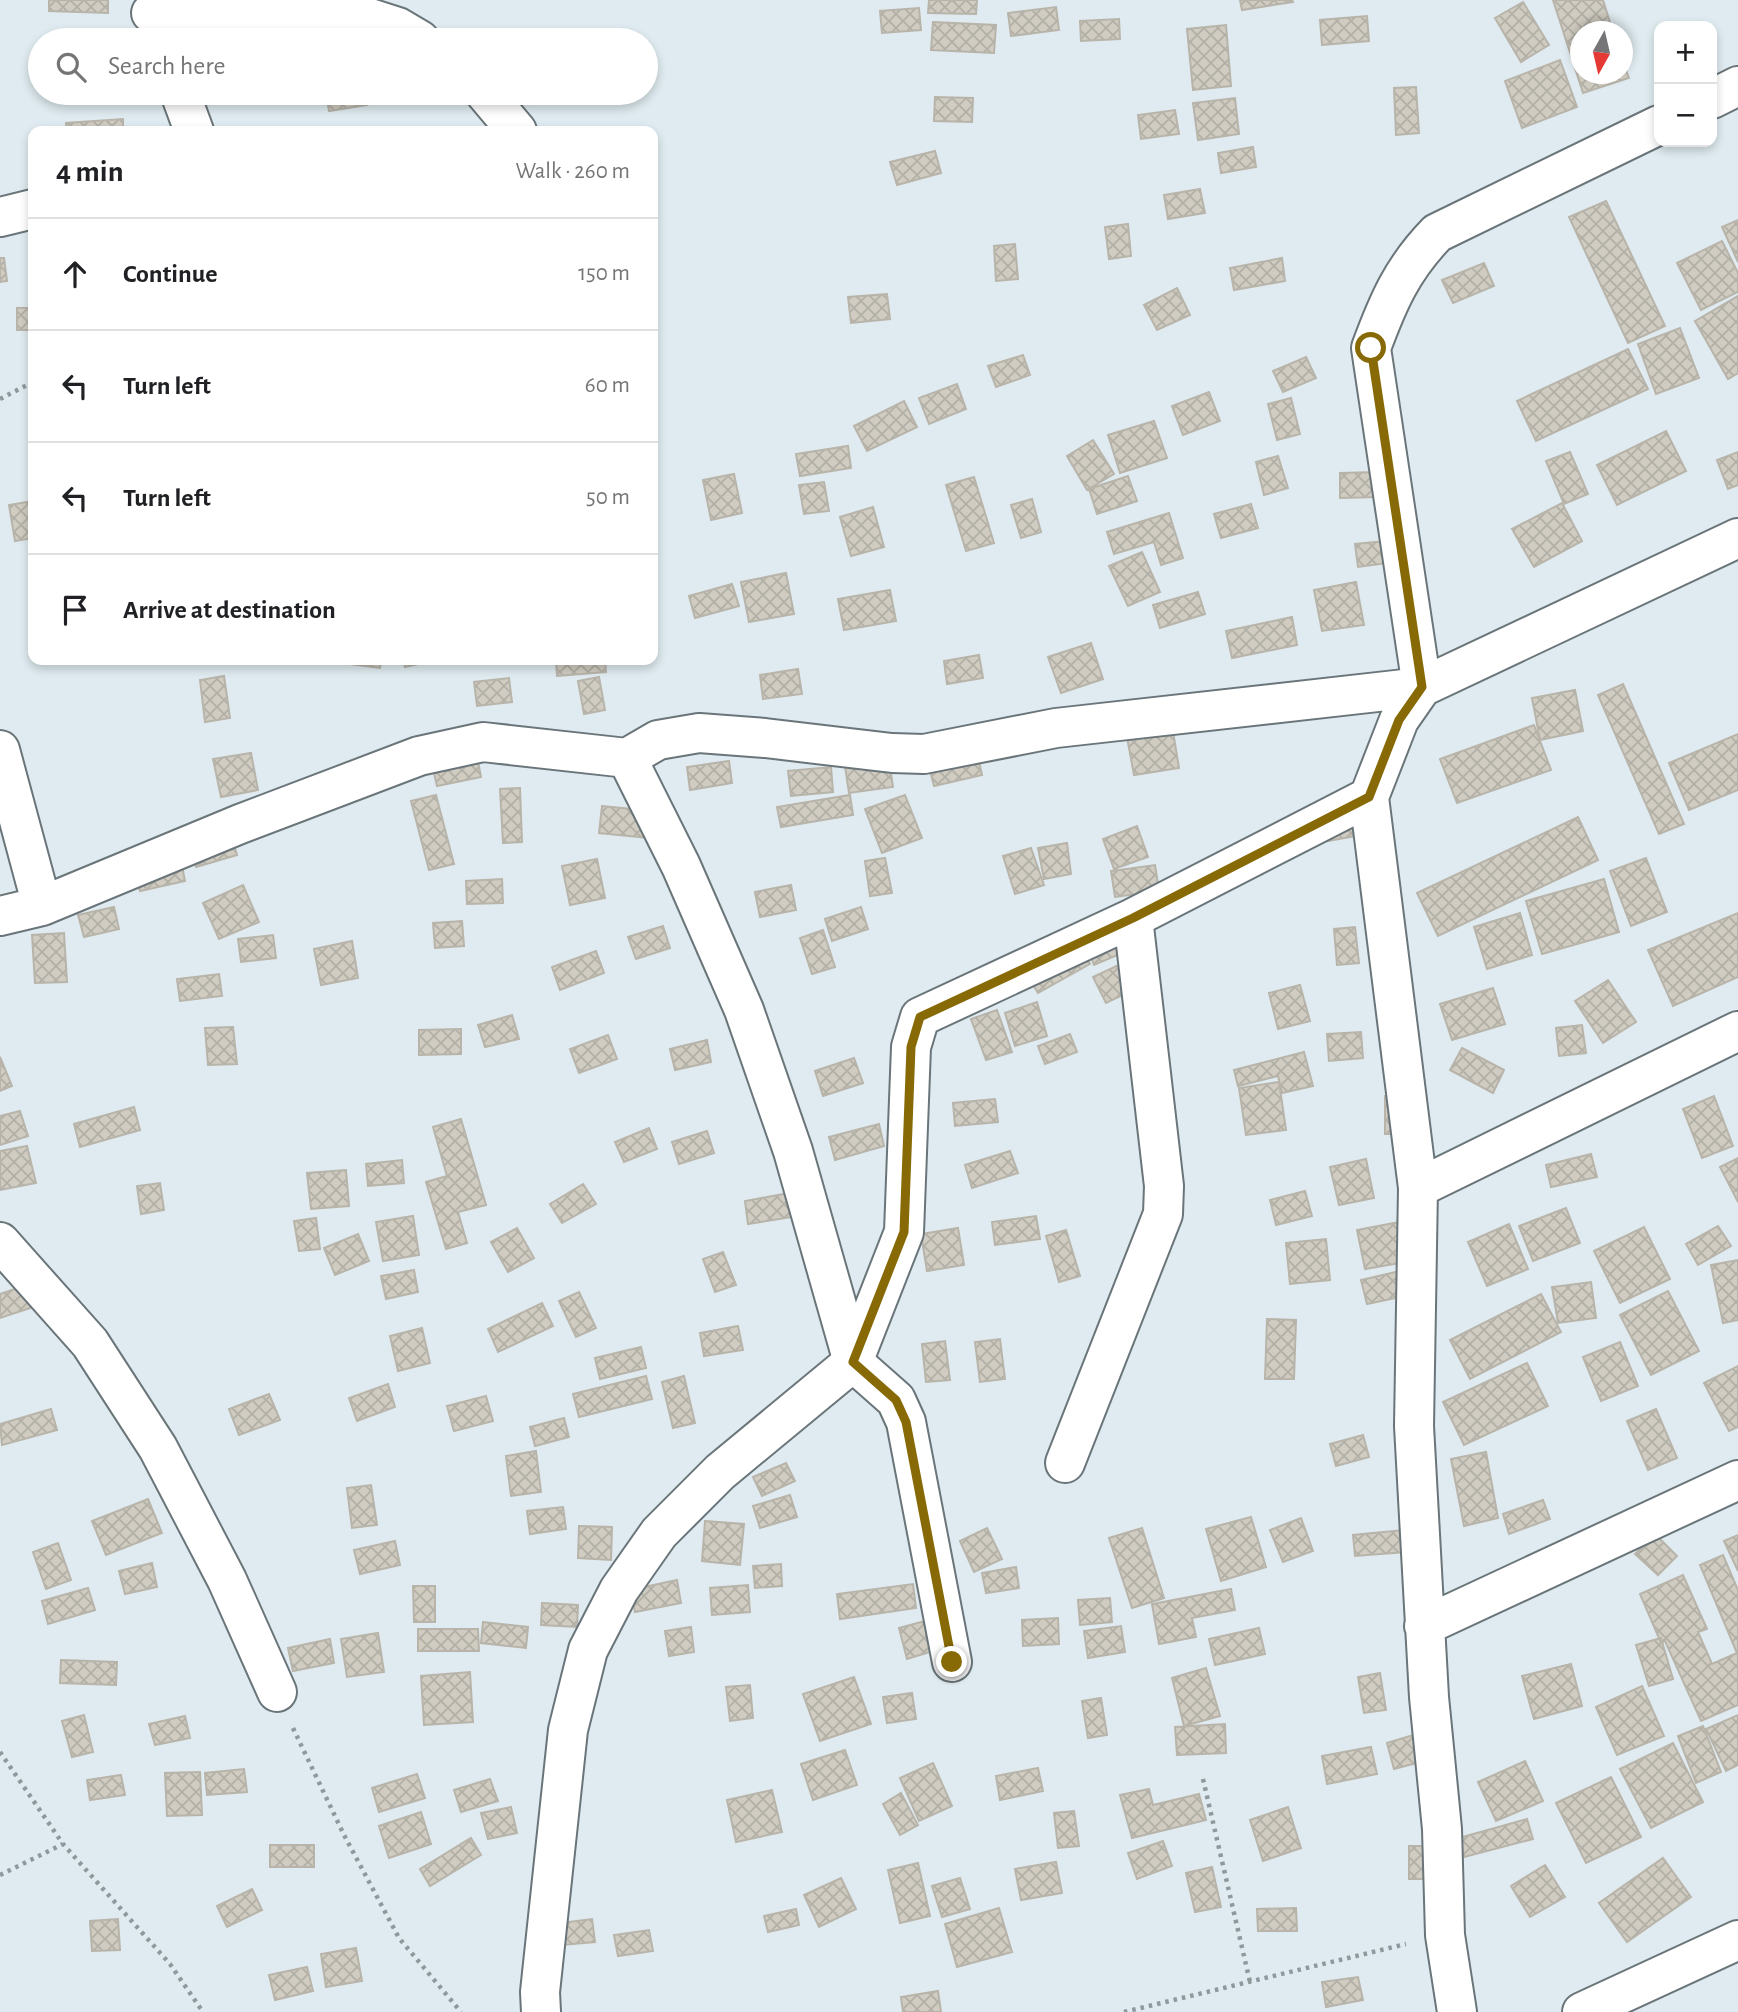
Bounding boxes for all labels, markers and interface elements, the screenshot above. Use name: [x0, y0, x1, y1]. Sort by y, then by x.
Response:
north arrow: [1570, 21, 1633, 84]
map controls: [1654, 21, 1717, 147]
button: +: [1654, 21, 1717, 84]
search box: [28, 28, 658, 105]
icon: search: [52, 48, 90, 86]
text: Search here: [108, 53, 226, 79]
button: −: [1654, 84, 1717, 147]
text: 4 min: [56, 157, 124, 187]
text: Walk · 260 m: [515, 160, 630, 183]
icon: ahead: [56, 255, 94, 293]
text: Continue: [123, 261, 218, 287]
text: 150 m: [578, 262, 630, 285]
route start: [1355, 332, 1386, 363]
icon: left: [56, 367, 94, 405]
text: Turn left: [123, 373, 211, 399]
text: 60 m: [585, 374, 630, 397]
icon: left: [56, 479, 94, 517]
text: Turn left: [123, 485, 211, 511]
text: 50 m: [586, 486, 630, 509]
icon: arrive: [56, 591, 94, 629]
text: Arrive at destination: [123, 597, 336, 623]
route end: [936, 1646, 967, 1677]

